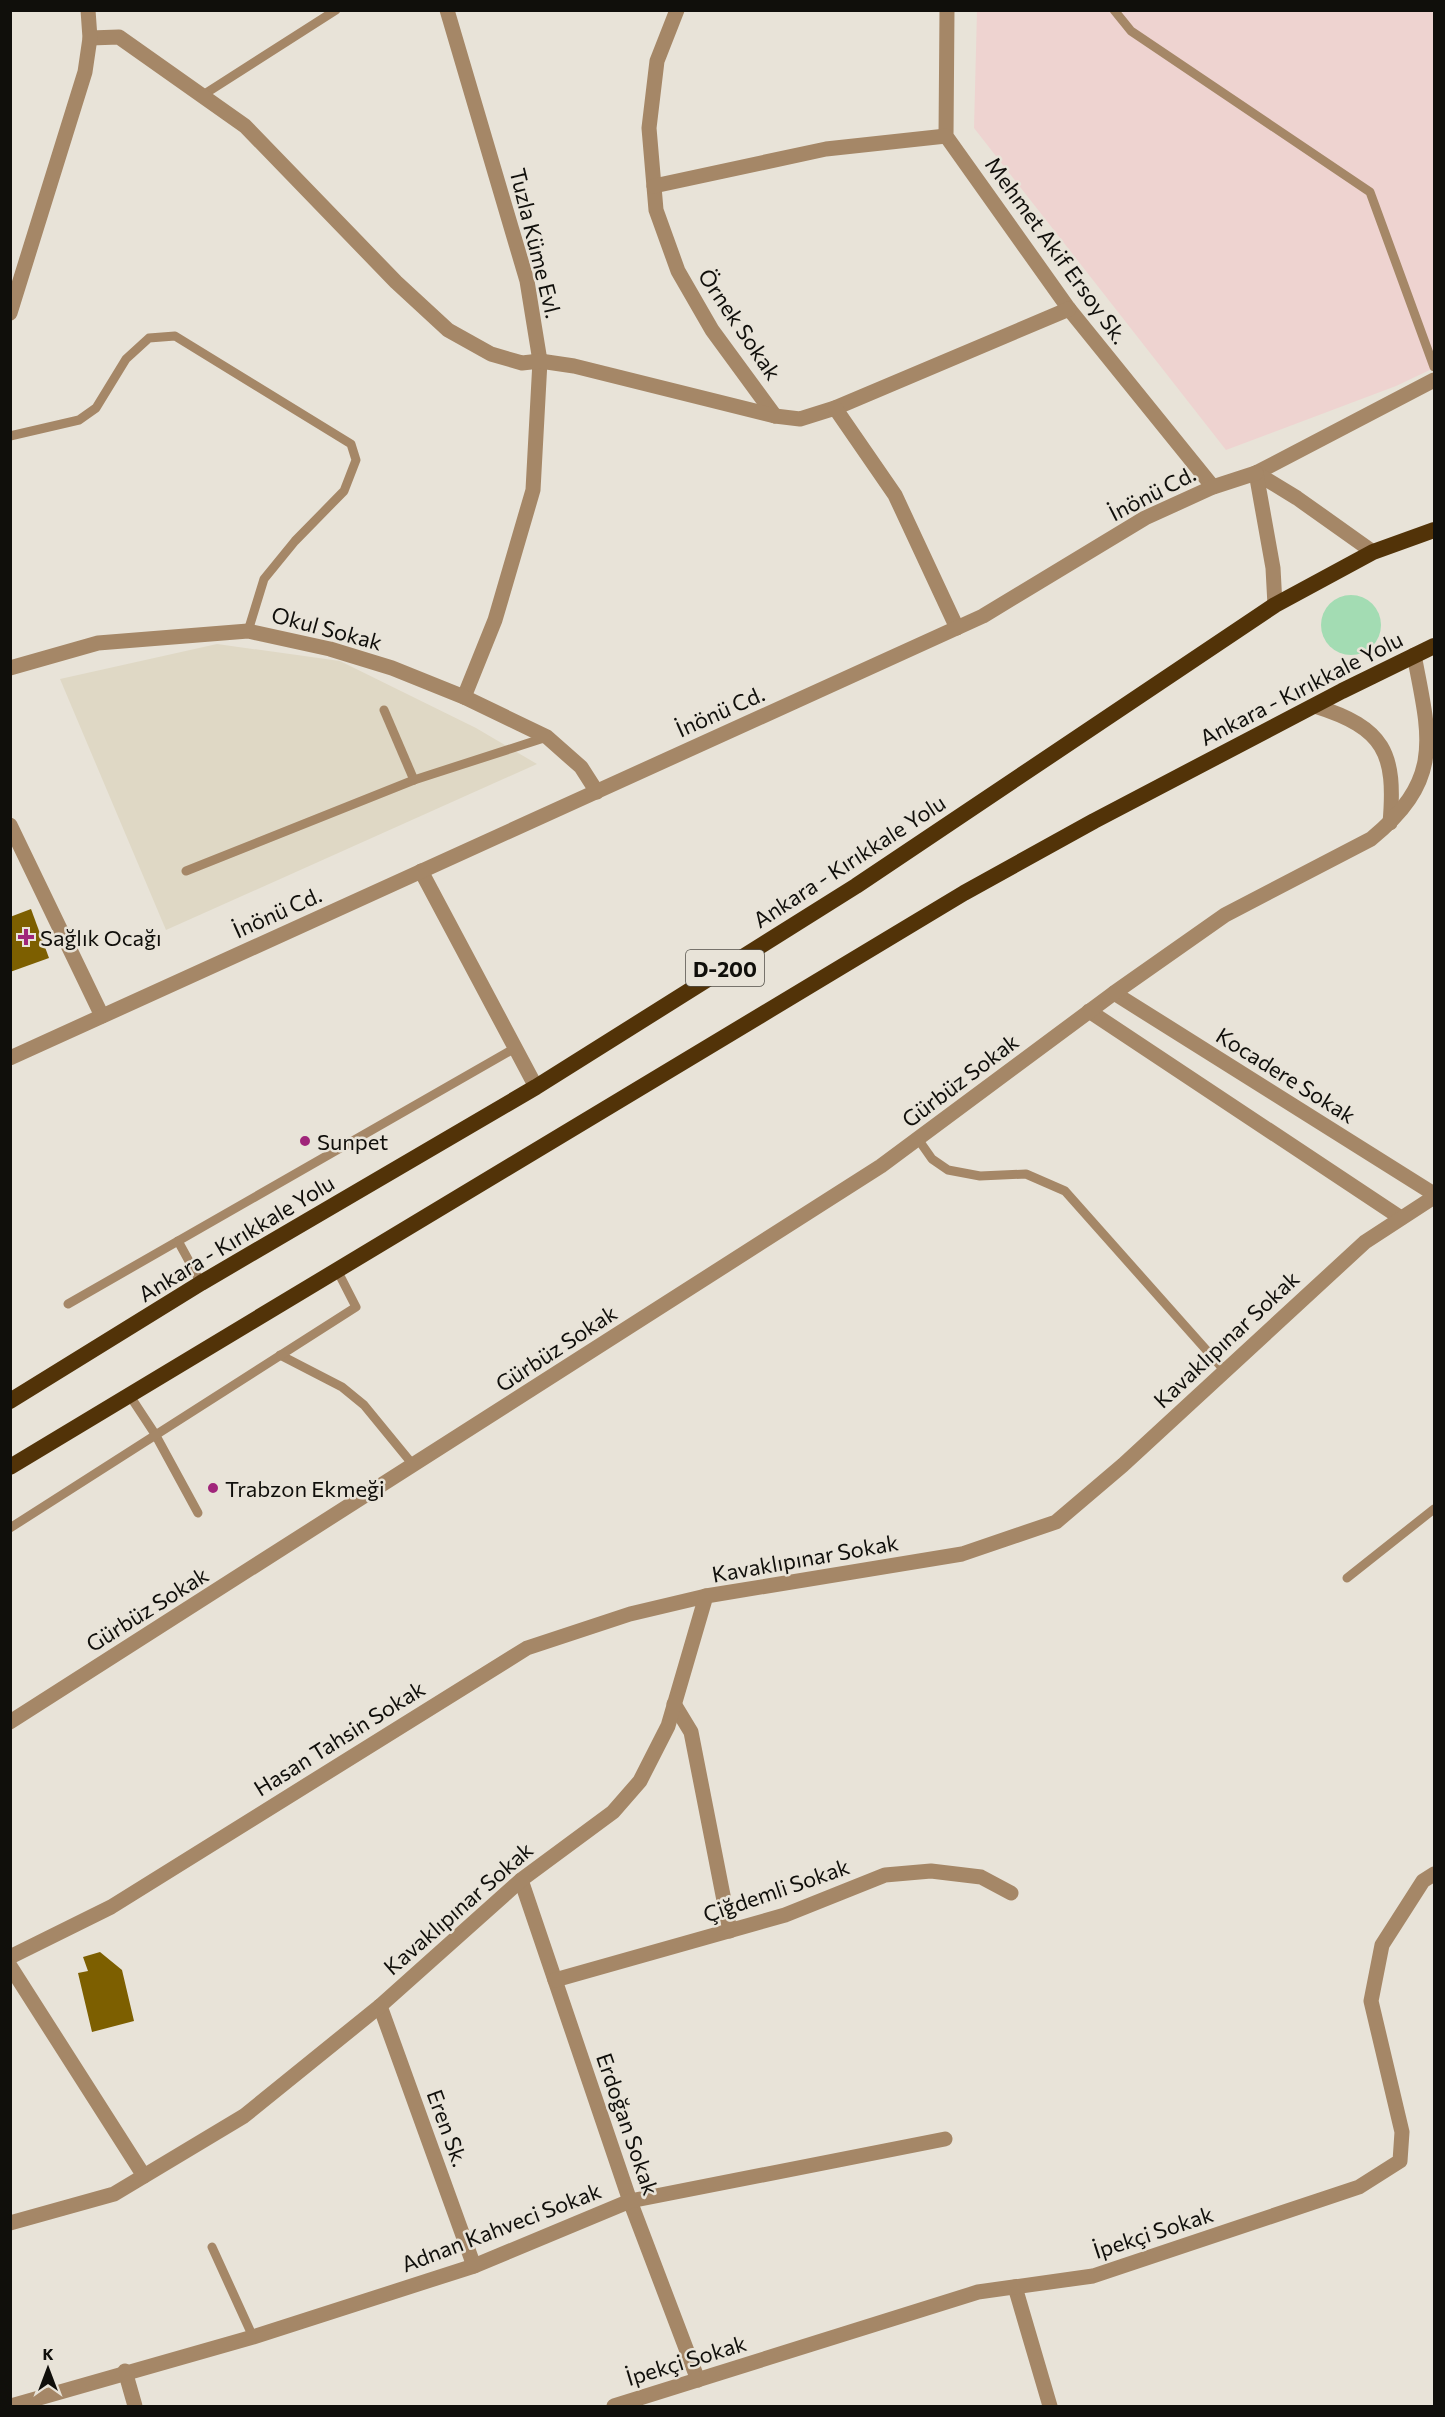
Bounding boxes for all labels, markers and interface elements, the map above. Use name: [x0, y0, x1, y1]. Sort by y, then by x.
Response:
street label: Mehmet Akif Ersoy Sk.: [980, 151, 1134, 349]
street label: Tuzla Küme Evl.: [504, 165, 568, 321]
street label: Örnek Sokak: [693, 263, 787, 385]
street label: İnönü Cd.: [1104, 460, 1200, 526]
street label: Okul Sokak: [269, 600, 385, 656]
street label: Ankara - Kırıkkale Yolu: [1195, 625, 1407, 751]
street label: İnönü Cd.: [672, 680, 768, 742]
street label: Ankara - Kırıkkale Yolu: [748, 789, 950, 933]
street label: İnönü Cd.: [229, 881, 325, 943]
place label: Sağlık Ocağı: [40, 924, 162, 951]
marker: Sağlık Ocağı: [17, 928, 35, 946]
road number: D-200: [686, 950, 764, 986]
street label: Kocadere Sokak: [1211, 1021, 1361, 1129]
street label: Gürbüz Sokak: [896, 1027, 1024, 1133]
place label: Sunpet: [317, 1128, 388, 1155]
marker: Sunpet: [298, 1134, 312, 1148]
street label: Ankara - Kırıkkale Yolu: [133, 1169, 339, 1307]
street label: Kavaklıpınar Sokak: [1148, 1265, 1304, 1413]
street label: Gürbüz Sokak: [490, 1299, 622, 1397]
place label: Trabzon Ekmeği: [225, 1475, 385, 1502]
marker: Trabzon Ekmeği: [206, 1481, 220, 1495]
street label: Kavaklıpınar Sokak: [710, 1528, 900, 1588]
street label: Gürbüz Sokak: [81, 1561, 213, 1657]
street label: Hasan Tahsin Sokak: [249, 1674, 430, 1802]
street label: Kavaklıpınar Sokak: [378, 1836, 538, 1980]
street label: Çiğdemli Sokak: [699, 1852, 853, 1928]
street label: Erdoğan Sokak: [591, 2049, 665, 2199]
street label: Eren Sk.: [422, 2086, 474, 2170]
street label: Adnan Kahveci Sokak: [397, 2176, 605, 2278]
street label: İpekçi Sokak: [1090, 2200, 1216, 2264]
street label: İpekçi Sokak: [623, 2329, 749, 2391]
north arrow: [18, 2339, 78, 2399]
text: K: [42, 2344, 54, 2363]

